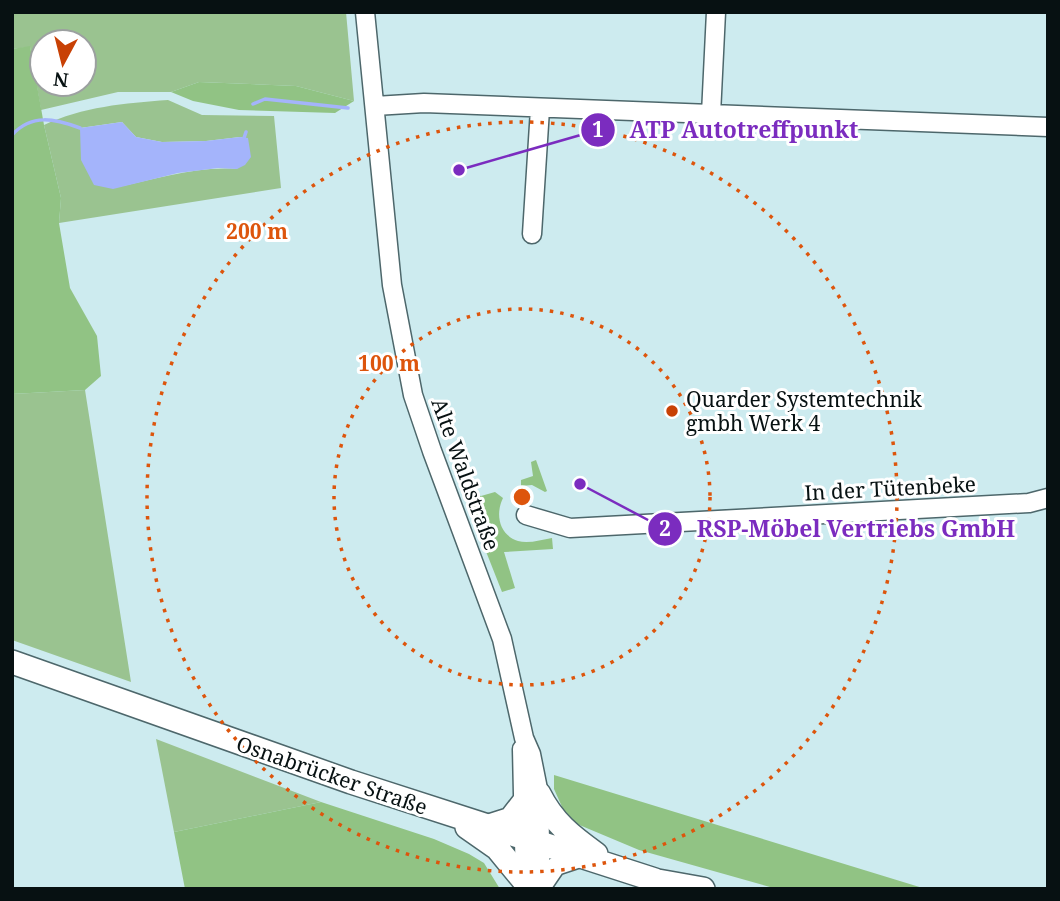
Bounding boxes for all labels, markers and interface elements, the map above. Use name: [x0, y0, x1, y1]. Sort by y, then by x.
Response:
north arrow: [28, 28, 98, 98]
text: N: [52, 66, 70, 94]
callout: ATP Autotreffpunkt: [580, 108, 872, 152]
text: ATP Autotreffpunkt: [630, 113, 858, 145]
text: 1: [592, 115, 604, 143]
text: 200 m: [226, 217, 288, 245]
text: 100 m: [358, 349, 420, 377]
place label: Quarder Systemtechnik gmbh Werk 4: [686, 385, 922, 437]
street label: Alte Waldstraße: [425, 394, 507, 554]
marker: Quarder Systemtechnik gmbh Werk 4: [664, 403, 680, 419]
street label: In der Tütenbeke: [803, 470, 977, 506]
centre of rings: [510, 485, 534, 509]
callout: RSP-Möbel Vertriebs GmbH: [648, 507, 1029, 551]
text: RSP-Möbel Vertriebs GmbH: [697, 512, 1015, 544]
text: 2: [659, 514, 671, 542]
street label: Osnabrücker Straße: [233, 729, 431, 821]

